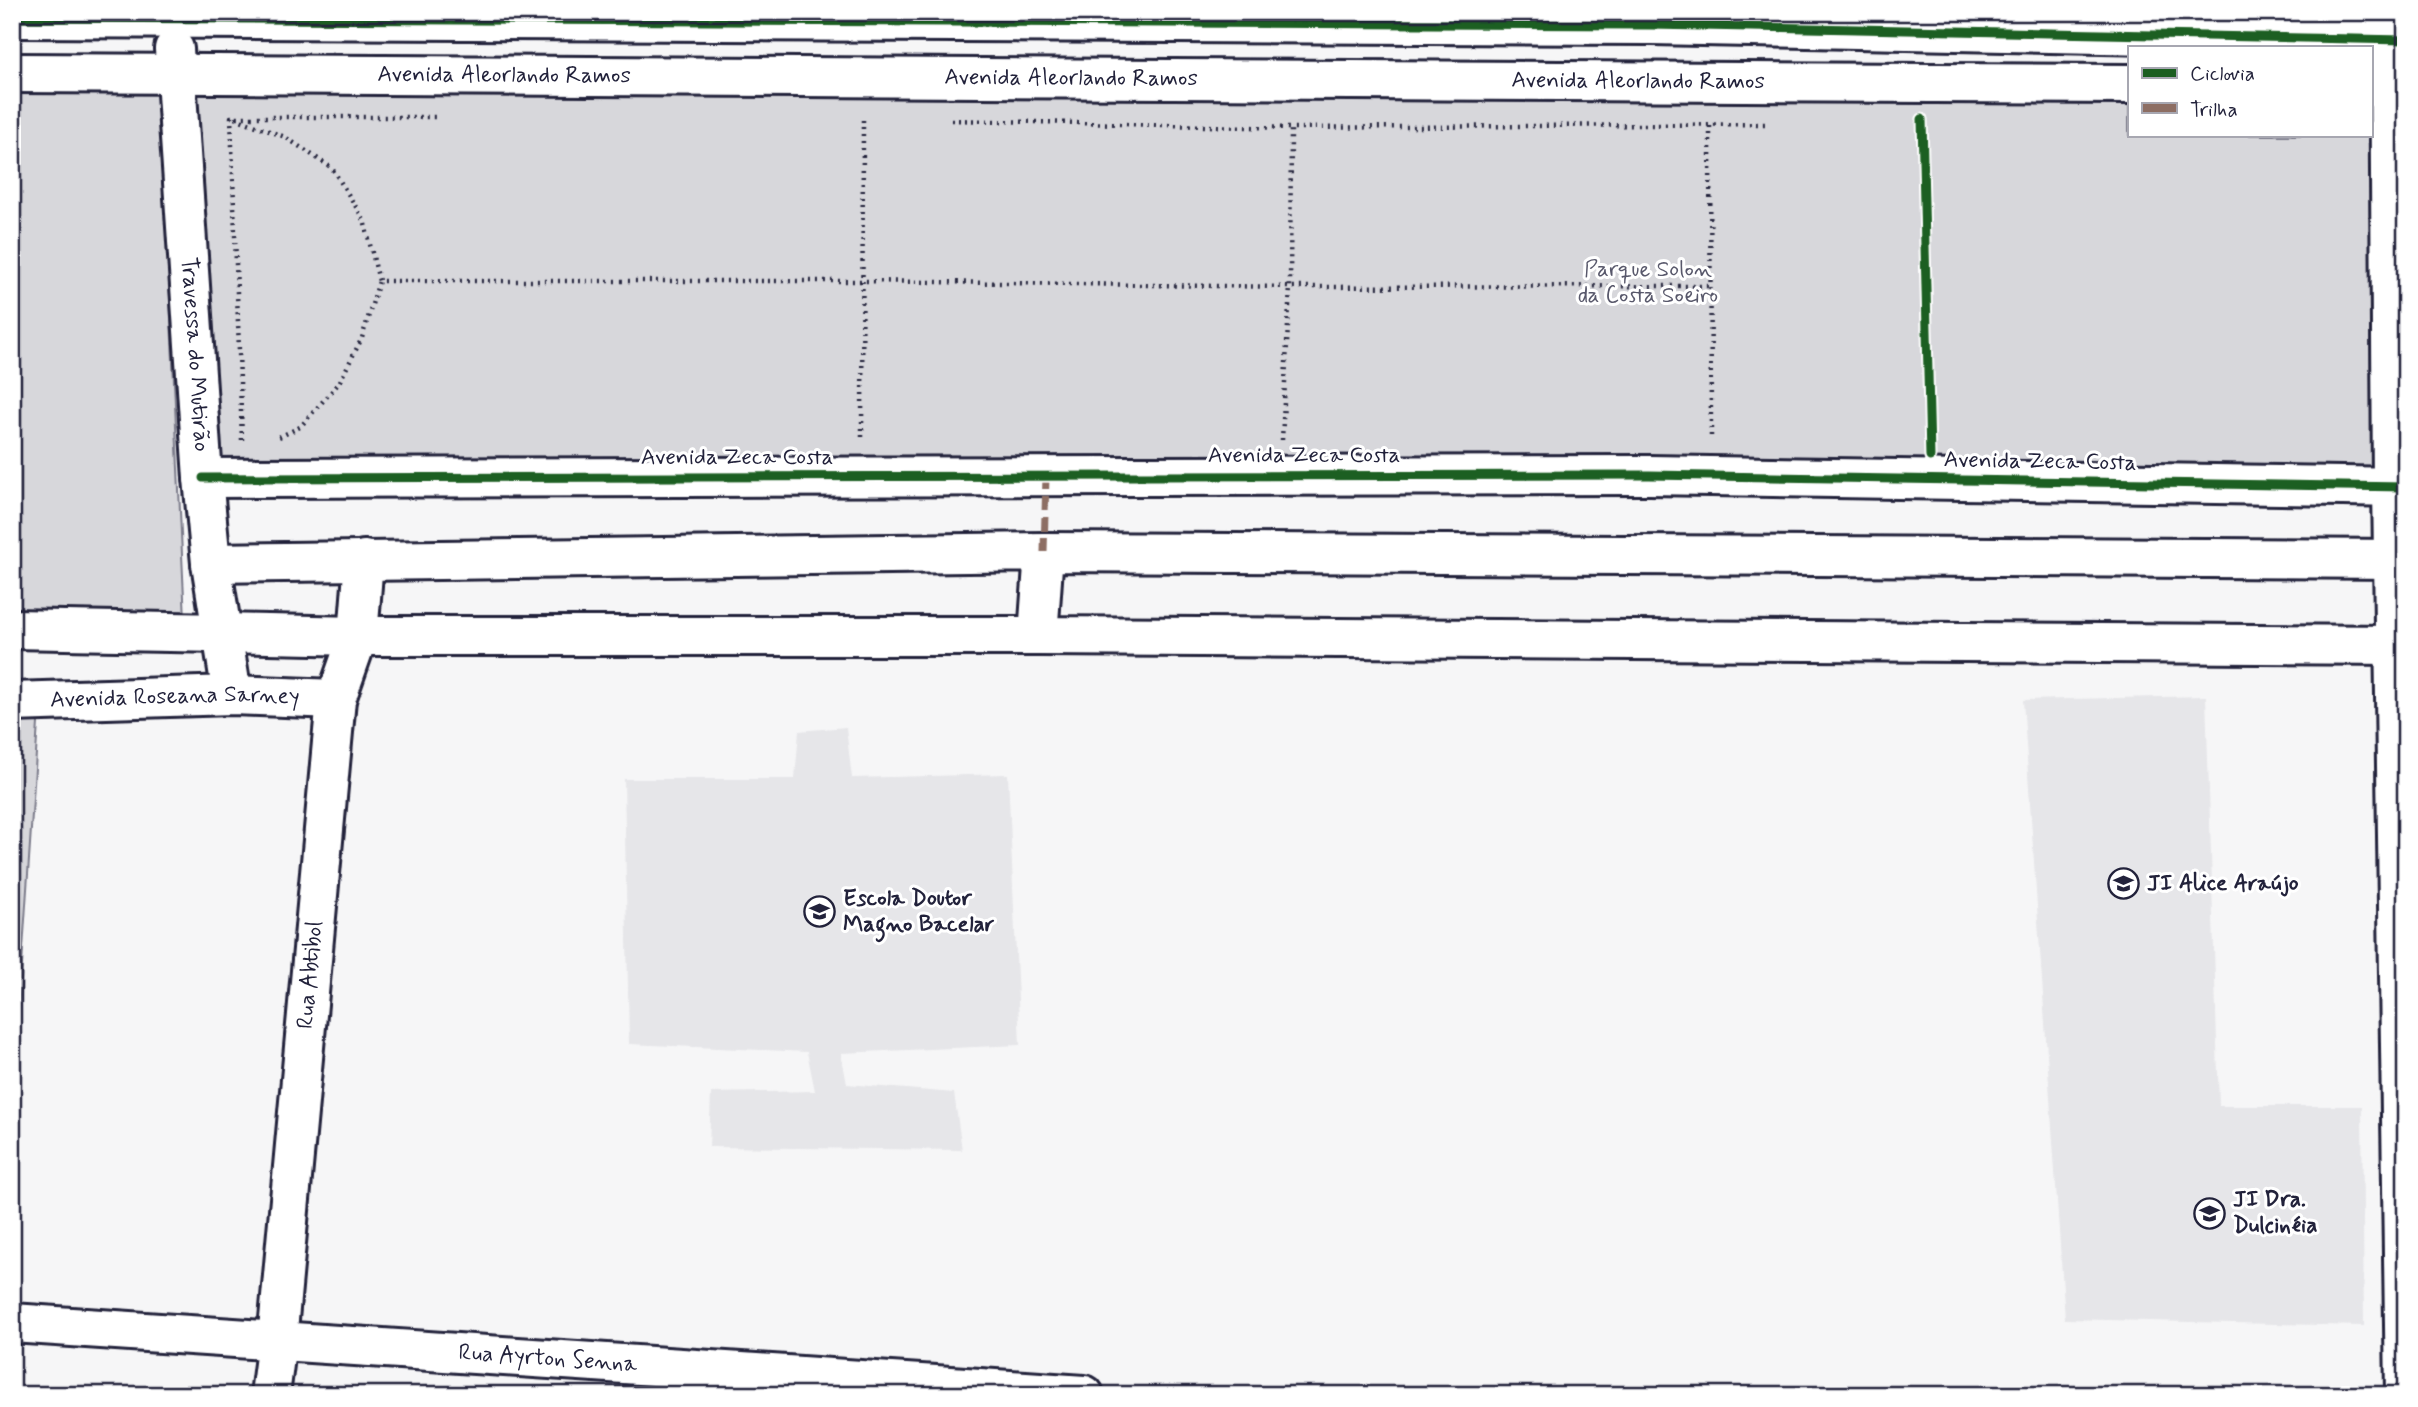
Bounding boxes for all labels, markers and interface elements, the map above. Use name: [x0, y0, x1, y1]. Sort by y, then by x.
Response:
legend: [2128, 46, 2372, 136]
street label: Avenida Aleorlando Ramos: [377, 60, 631, 91]
text: Ciclovia: [2190, 60, 2255, 88]
street label: Avenida Aleorlando Ramos: [944, 63, 1198, 94]
street label: Avenida Aleorlando Ramos: [1511, 66, 1765, 97]
text: Trilha: [2190, 96, 2238, 124]
park label: Parque Solon da Costa Soeiro: [1578, 255, 1718, 311]
street label: Travessa do Mutirão: [173, 256, 216, 453]
street label: Avenida Zeca Costa: [1208, 441, 1400, 471]
street label: Avenida Zeca Costa: [641, 443, 833, 473]
street label: Avenida Zeca Costa: [1943, 445, 2137, 479]
street label: Avenida Roseana Sarney: [50, 680, 300, 716]
school or university icon: JI Alice Araújo: [2107, 867, 2141, 901]
place label: JI Alice Araújo: [2147, 869, 2299, 899]
place label: Escola Doutor Magno Bacelar: [843, 884, 995, 943]
school or university icon: Escola Doutor Magno Bacelar: [803, 895, 837, 929]
street label: Rua Abtibol: [291, 920, 331, 1030]
place label: JI Dra. Dulcinéia: [2233, 1185, 2318, 1241]
school or university icon: JI Dra. Dulcinéia: [2193, 1196, 2227, 1230]
street label: Rua Ayrton Senna: [457, 1338, 638, 1380]

